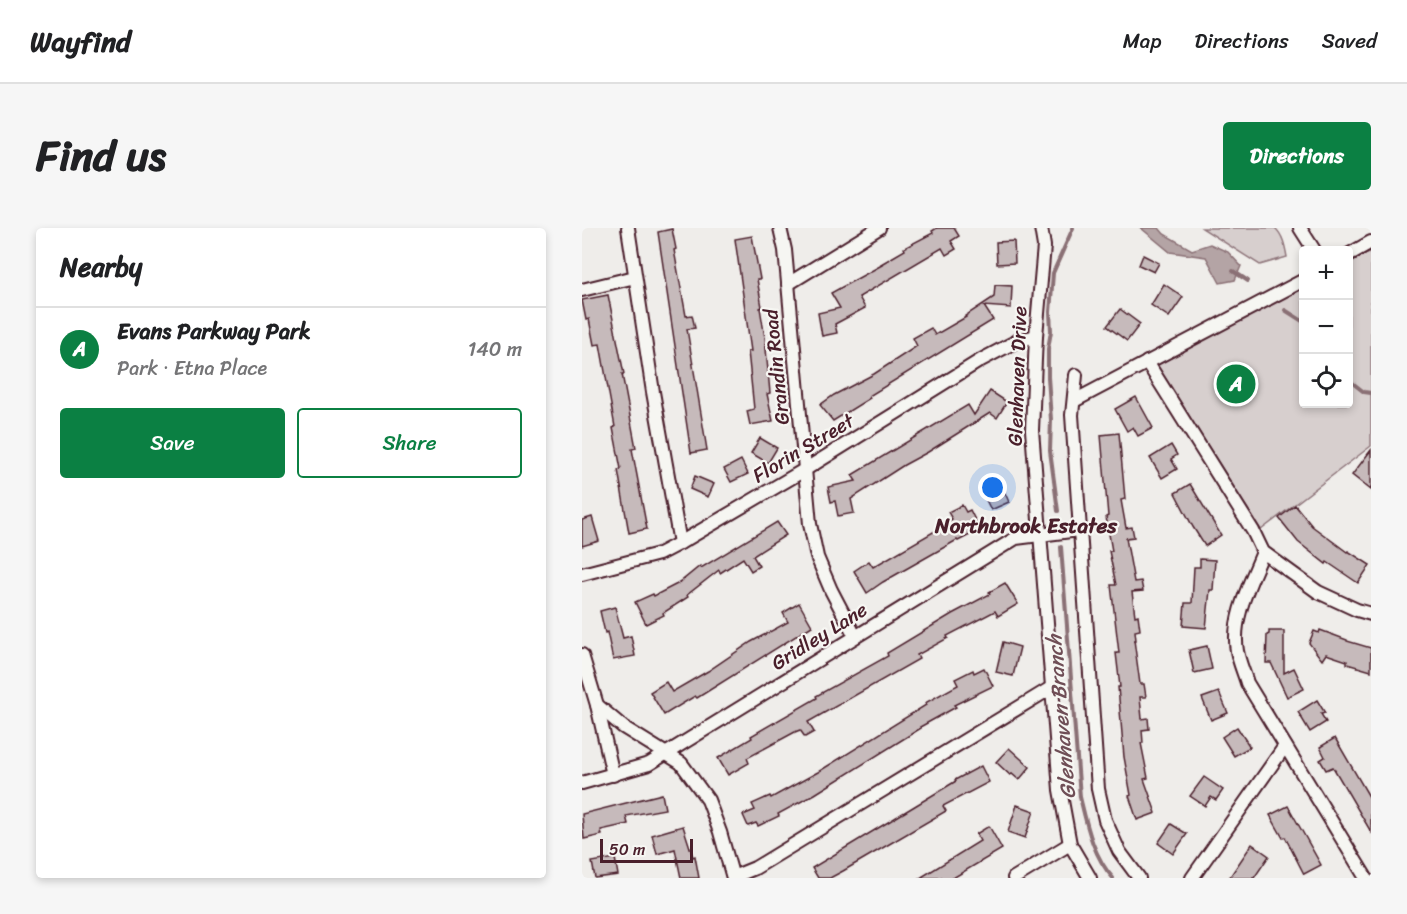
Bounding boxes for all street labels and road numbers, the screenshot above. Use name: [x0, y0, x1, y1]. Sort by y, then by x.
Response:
street label: Glenhaven Drive: [998, 305, 1037, 447]
street label: Grandin Road: [753, 306, 800, 427]
street label: Florin Street: [745, 404, 862, 493]
street label: Gridley Lane: [764, 593, 875, 680]

